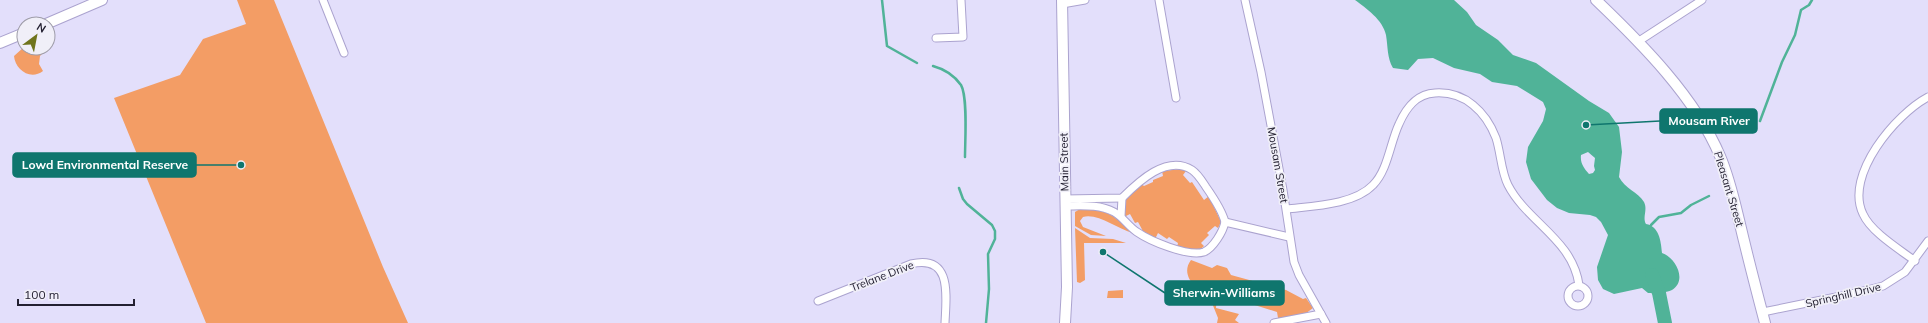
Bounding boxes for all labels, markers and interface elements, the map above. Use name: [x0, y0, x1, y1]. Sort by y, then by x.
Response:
north arrow: [16, 16, 56, 56]
text: N: [34, 19, 49, 36]
callout: Mousam River: [1660, 109, 1757, 133]
text: Mousam River: [1668, 113, 1750, 128]
street label: Mousam Street: [1264, 126, 1292, 204]
street label: Main Street: [1056, 133, 1072, 191]
street label: Pleasant Street: [1711, 150, 1747, 228]
callout: Lowd Environmental Reserve: [13, 153, 196, 177]
text: Lowd Environmental Reserve: [22, 157, 189, 172]
street label: Trelane Drive: [848, 257, 916, 295]
street label: Springhill Drive: [1804, 280, 1882, 310]
scale bar: [18, 281, 134, 307]
callout: Sherwin-Williams: [1165, 281, 1284, 305]
text: Sherwin-Williams: [1173, 285, 1275, 300]
text: 100 m: [24, 287, 59, 302]

